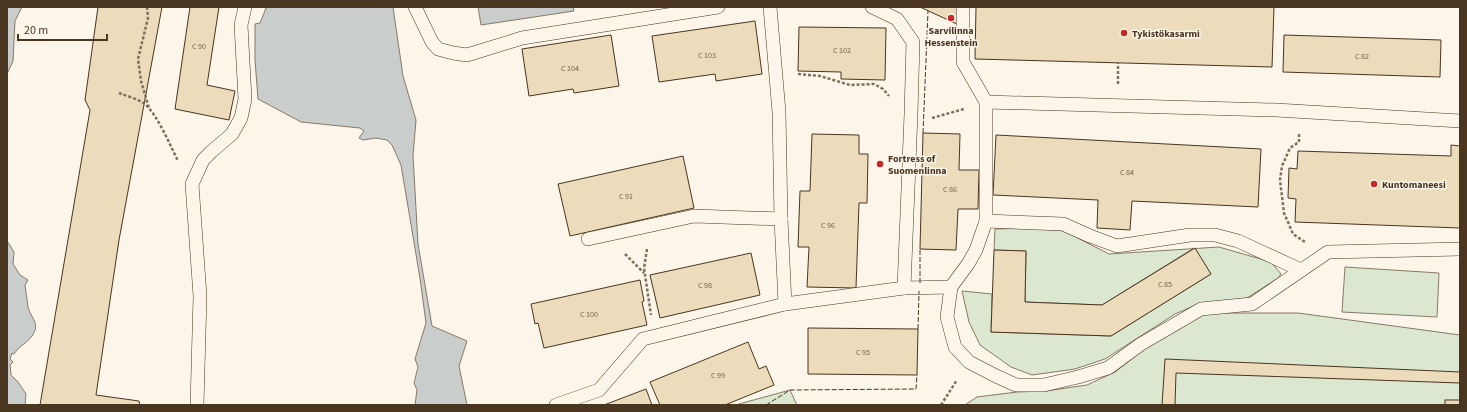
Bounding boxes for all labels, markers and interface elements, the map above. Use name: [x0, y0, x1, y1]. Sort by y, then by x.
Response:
marker: Sarvilinna Hessenstein: [946, 13, 956, 23]
scale bar: [18, 16, 107, 42]
text: 20 m: [24, 22, 48, 39]
place label: Sarvilinna Hessenstein: [924, 24, 978, 50]
place label: Tykistökasarmi: [1132, 27, 1200, 41]
marker: Tykistökasarmi: [1119, 28, 1129, 38]
house number: C 90: [192, 41, 206, 52]
house number: C 102: [833, 45, 851, 56]
house number: C 103: [698, 50, 716, 61]
house number: C 82: [1355, 51, 1369, 62]
house number: C 104: [561, 63, 579, 74]
place label: Fortress of Suomenlinna: [888, 152, 947, 178]
marker: Fortress of Suomenlinna: [875, 159, 885, 169]
house number: C 84: [1120, 167, 1134, 178]
place label: Kuntomaneesi: [1382, 178, 1446, 192]
marker: Kuntomaneesi: [1369, 179, 1379, 189]
house number: C 86: [943, 184, 957, 195]
house number: C 91: [619, 191, 633, 202]
house number: C 96: [821, 220, 835, 231]
house number: C 85: [1158, 279, 1172, 290]
house number: C 98: [698, 280, 712, 291]
house number: C 100: [580, 309, 598, 320]
house number: C 95: [856, 347, 870, 358]
house number: C 99: [711, 370, 725, 381]

